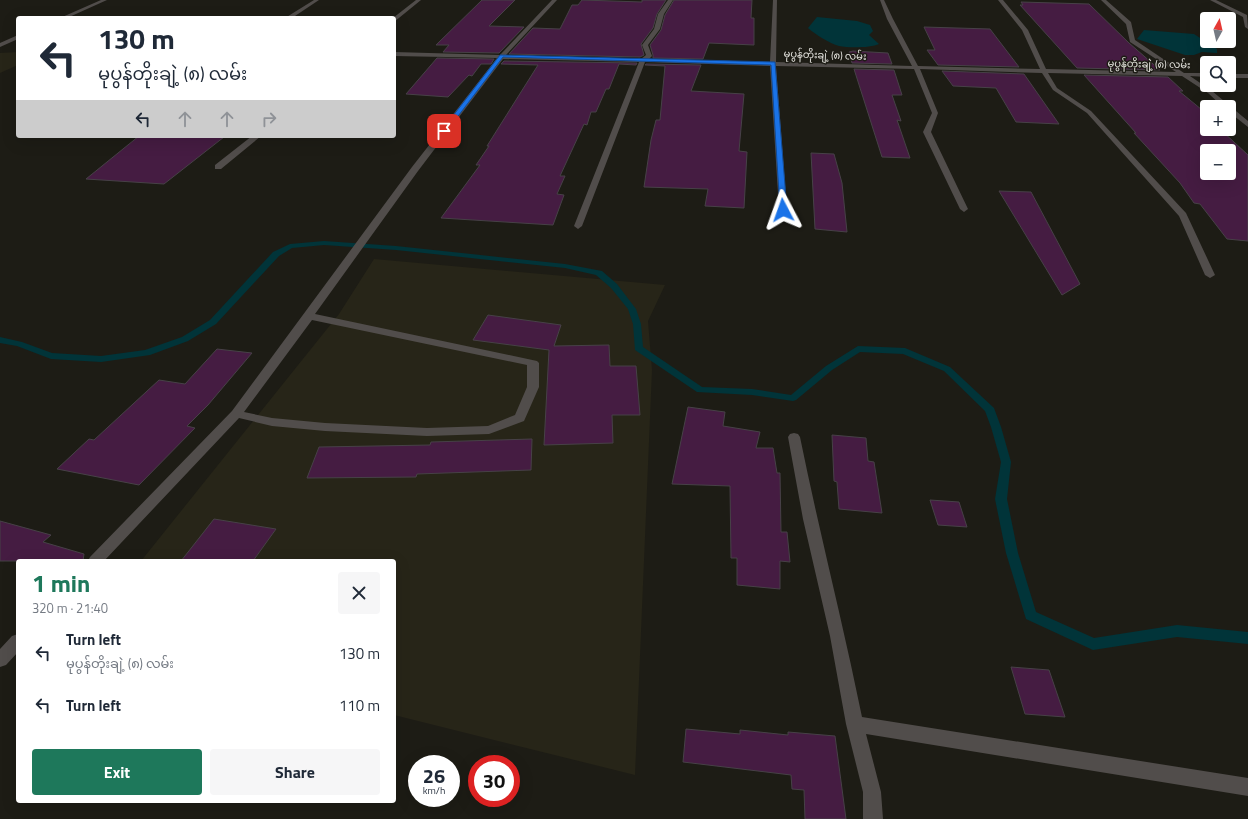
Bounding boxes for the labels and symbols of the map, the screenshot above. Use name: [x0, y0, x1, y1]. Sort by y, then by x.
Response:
north arrow: [1200, 12, 1236, 48]
street label: မုပွန်တိုးချဲ့ (၈) လမ်း: [783, 46, 867, 65]
street label: မုပွန်တိုးချဲ့ (၈) လမ်း: [1107, 56, 1191, 73]
pin: [427, 114, 461, 148]
position arrow: [762, 189, 804, 231]
speed limit sign: 30: [468, 755, 520, 807]

